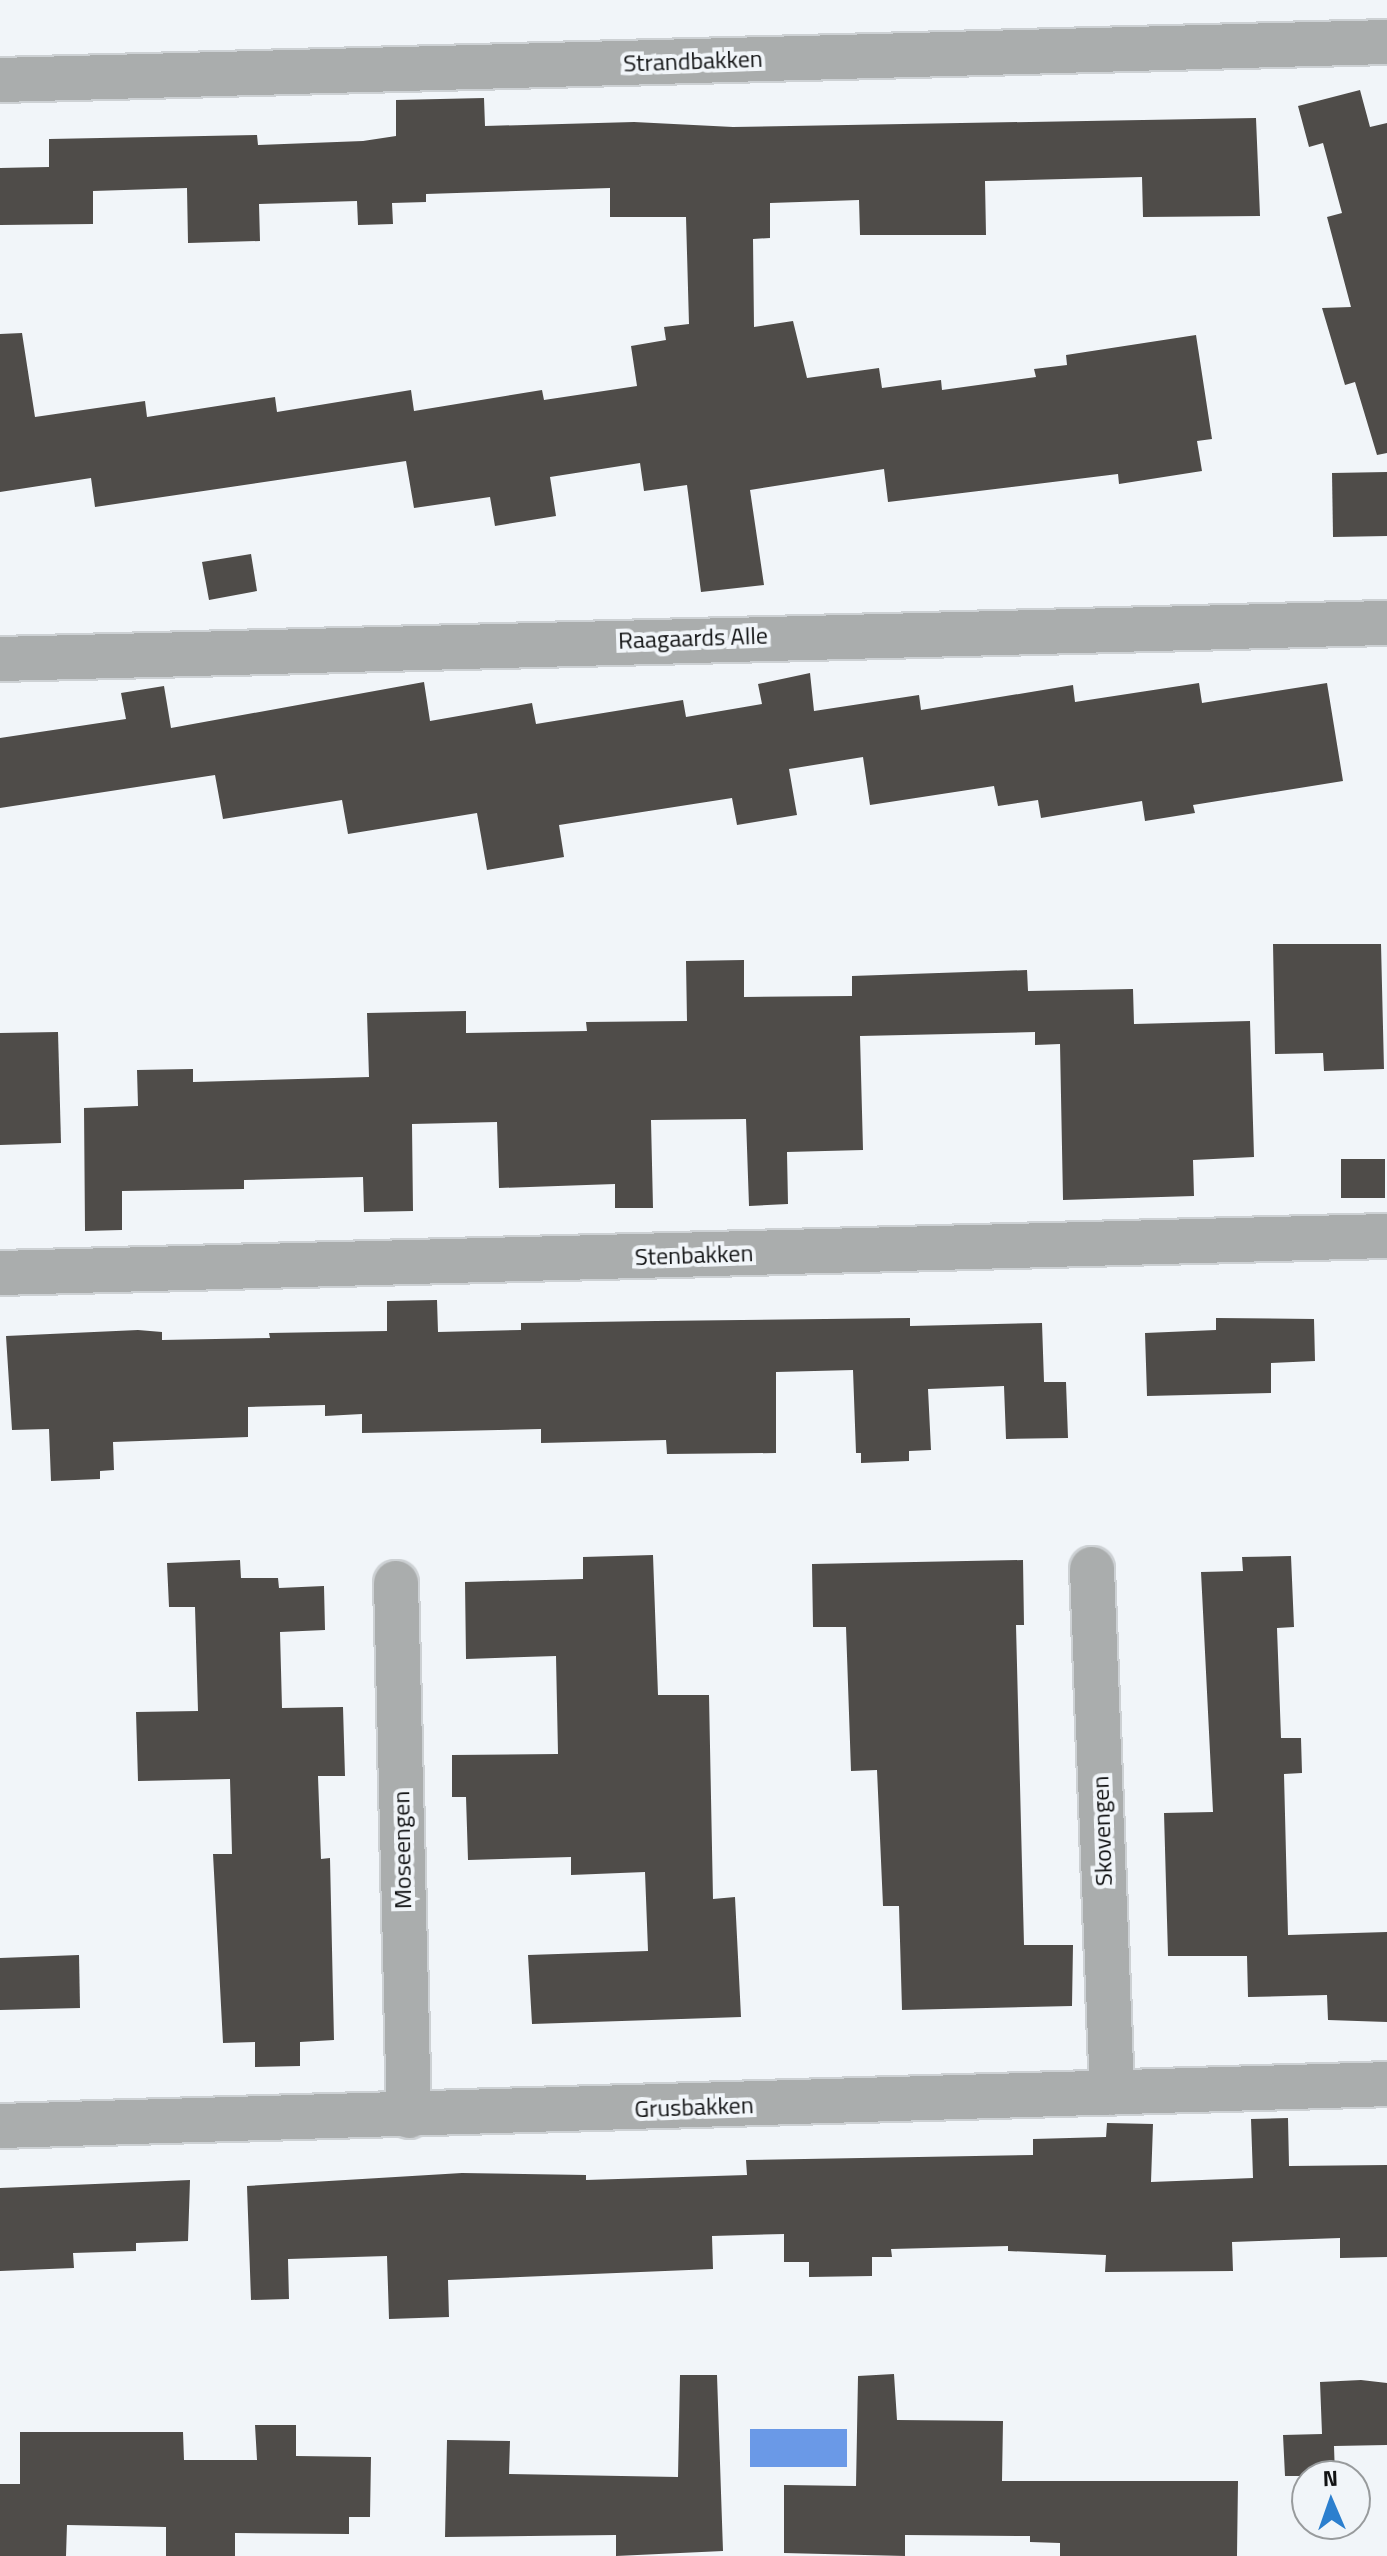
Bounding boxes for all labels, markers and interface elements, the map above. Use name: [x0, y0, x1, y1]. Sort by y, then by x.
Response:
street label: Strandbakken: [623, 44, 763, 78]
street label: Raagaards Alle: [618, 621, 768, 655]
street label: Stenbakken: [634, 1239, 754, 1271]
street label: Skovengen: [1086, 1775, 1118, 1887]
street label: Moseengen: [387, 1791, 417, 1909]
street label: Grusbakken: [634, 2091, 754, 2123]
north arrow: [1291, 2460, 1371, 2540]
text: N: [1322, 2461, 1338, 2495]

